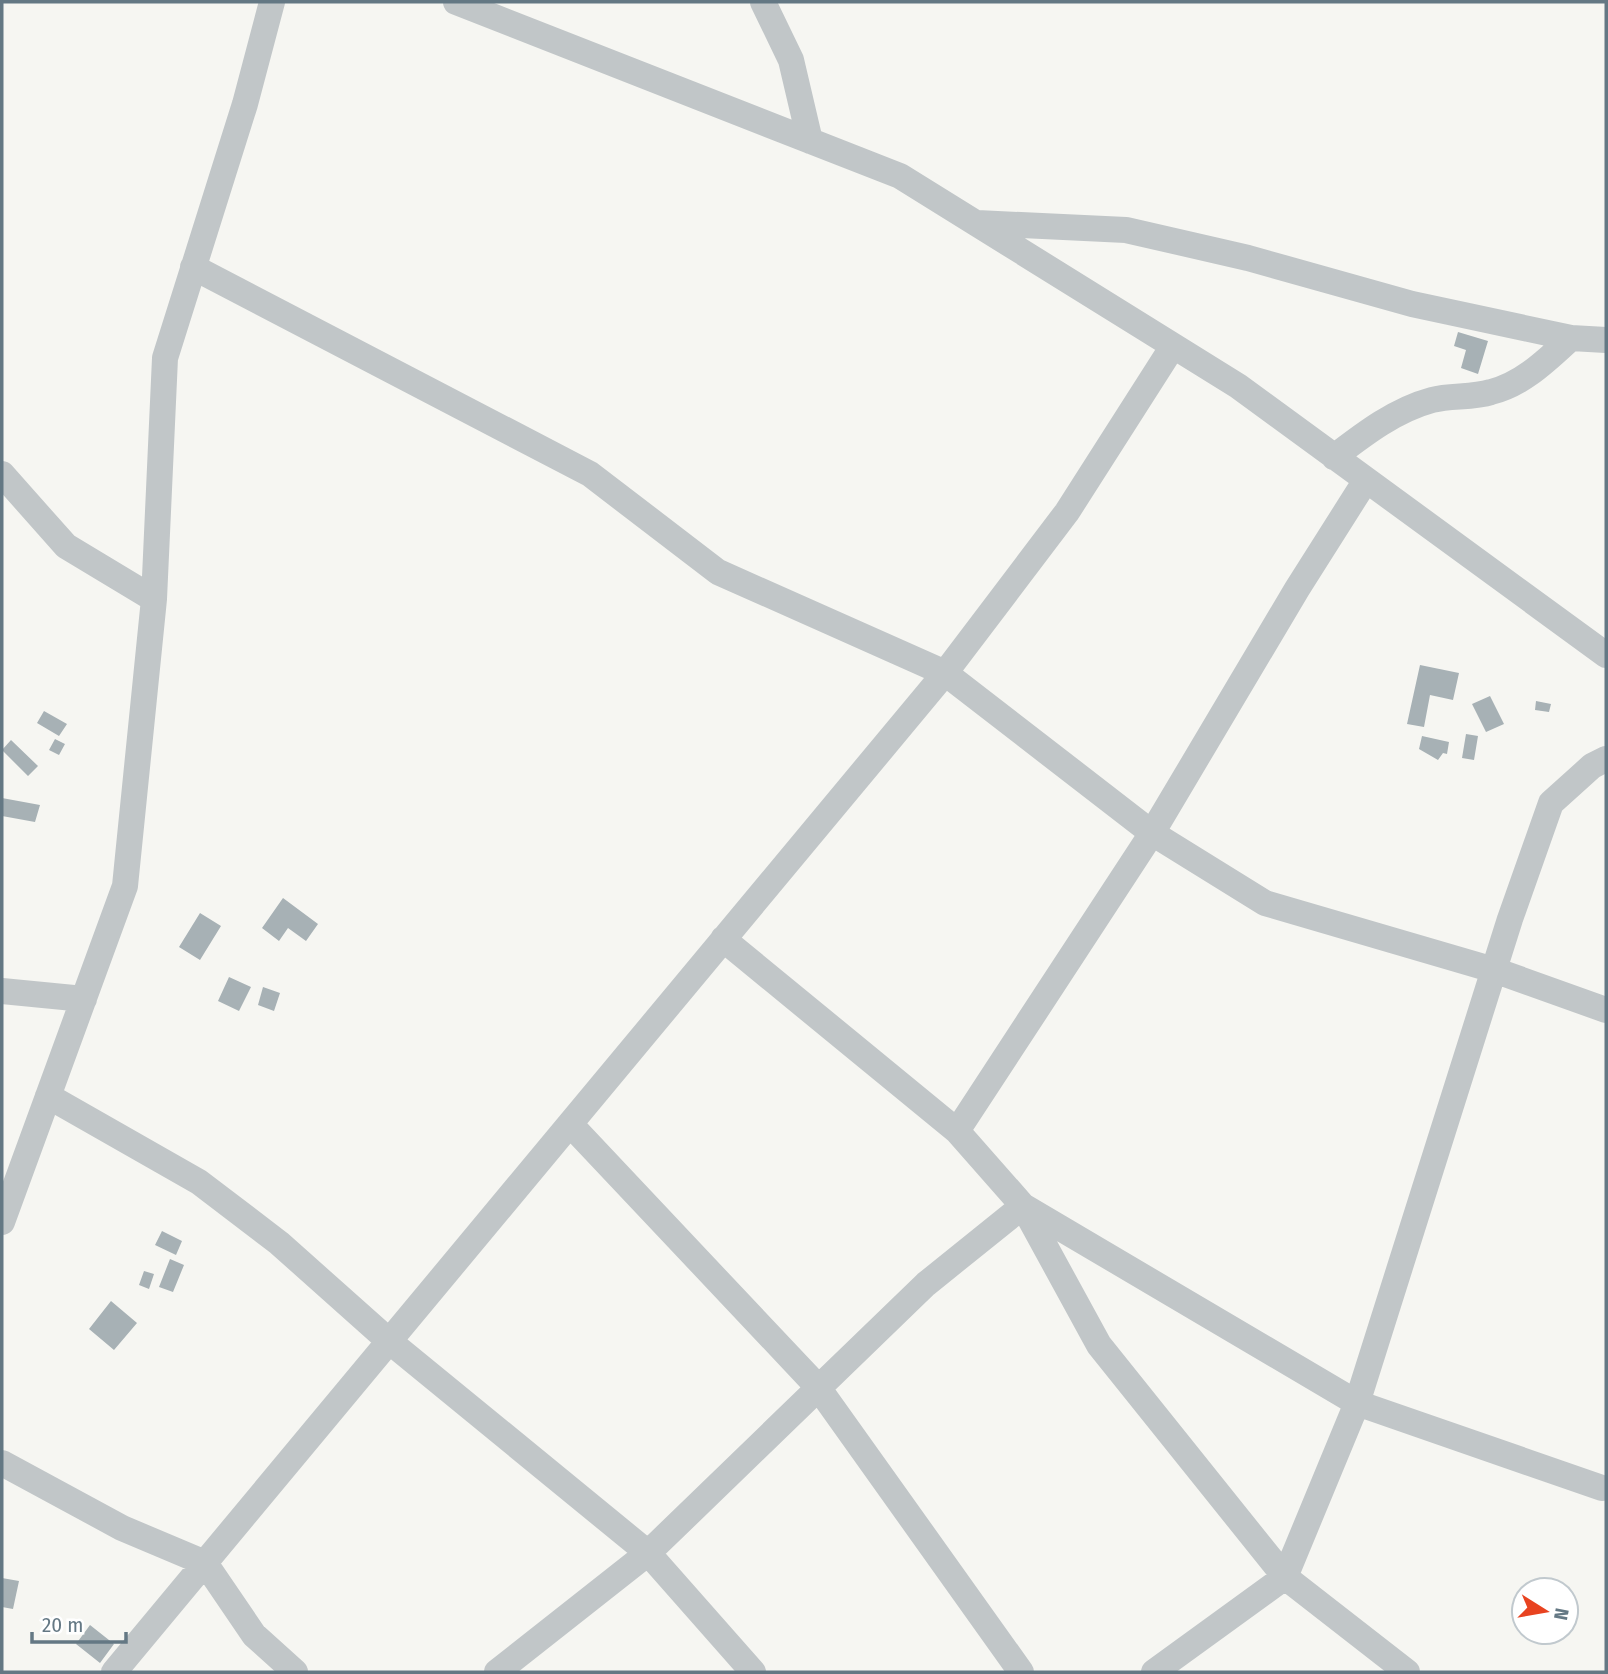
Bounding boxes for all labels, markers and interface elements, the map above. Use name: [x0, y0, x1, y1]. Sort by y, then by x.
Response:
north arrow: [1510, 1576, 1580, 1646]
scale bar: [32, 1600, 126, 1644]
text: N: [1549, 1606, 1574, 1622]
text: 20 m: [42, 1612, 83, 1638]

